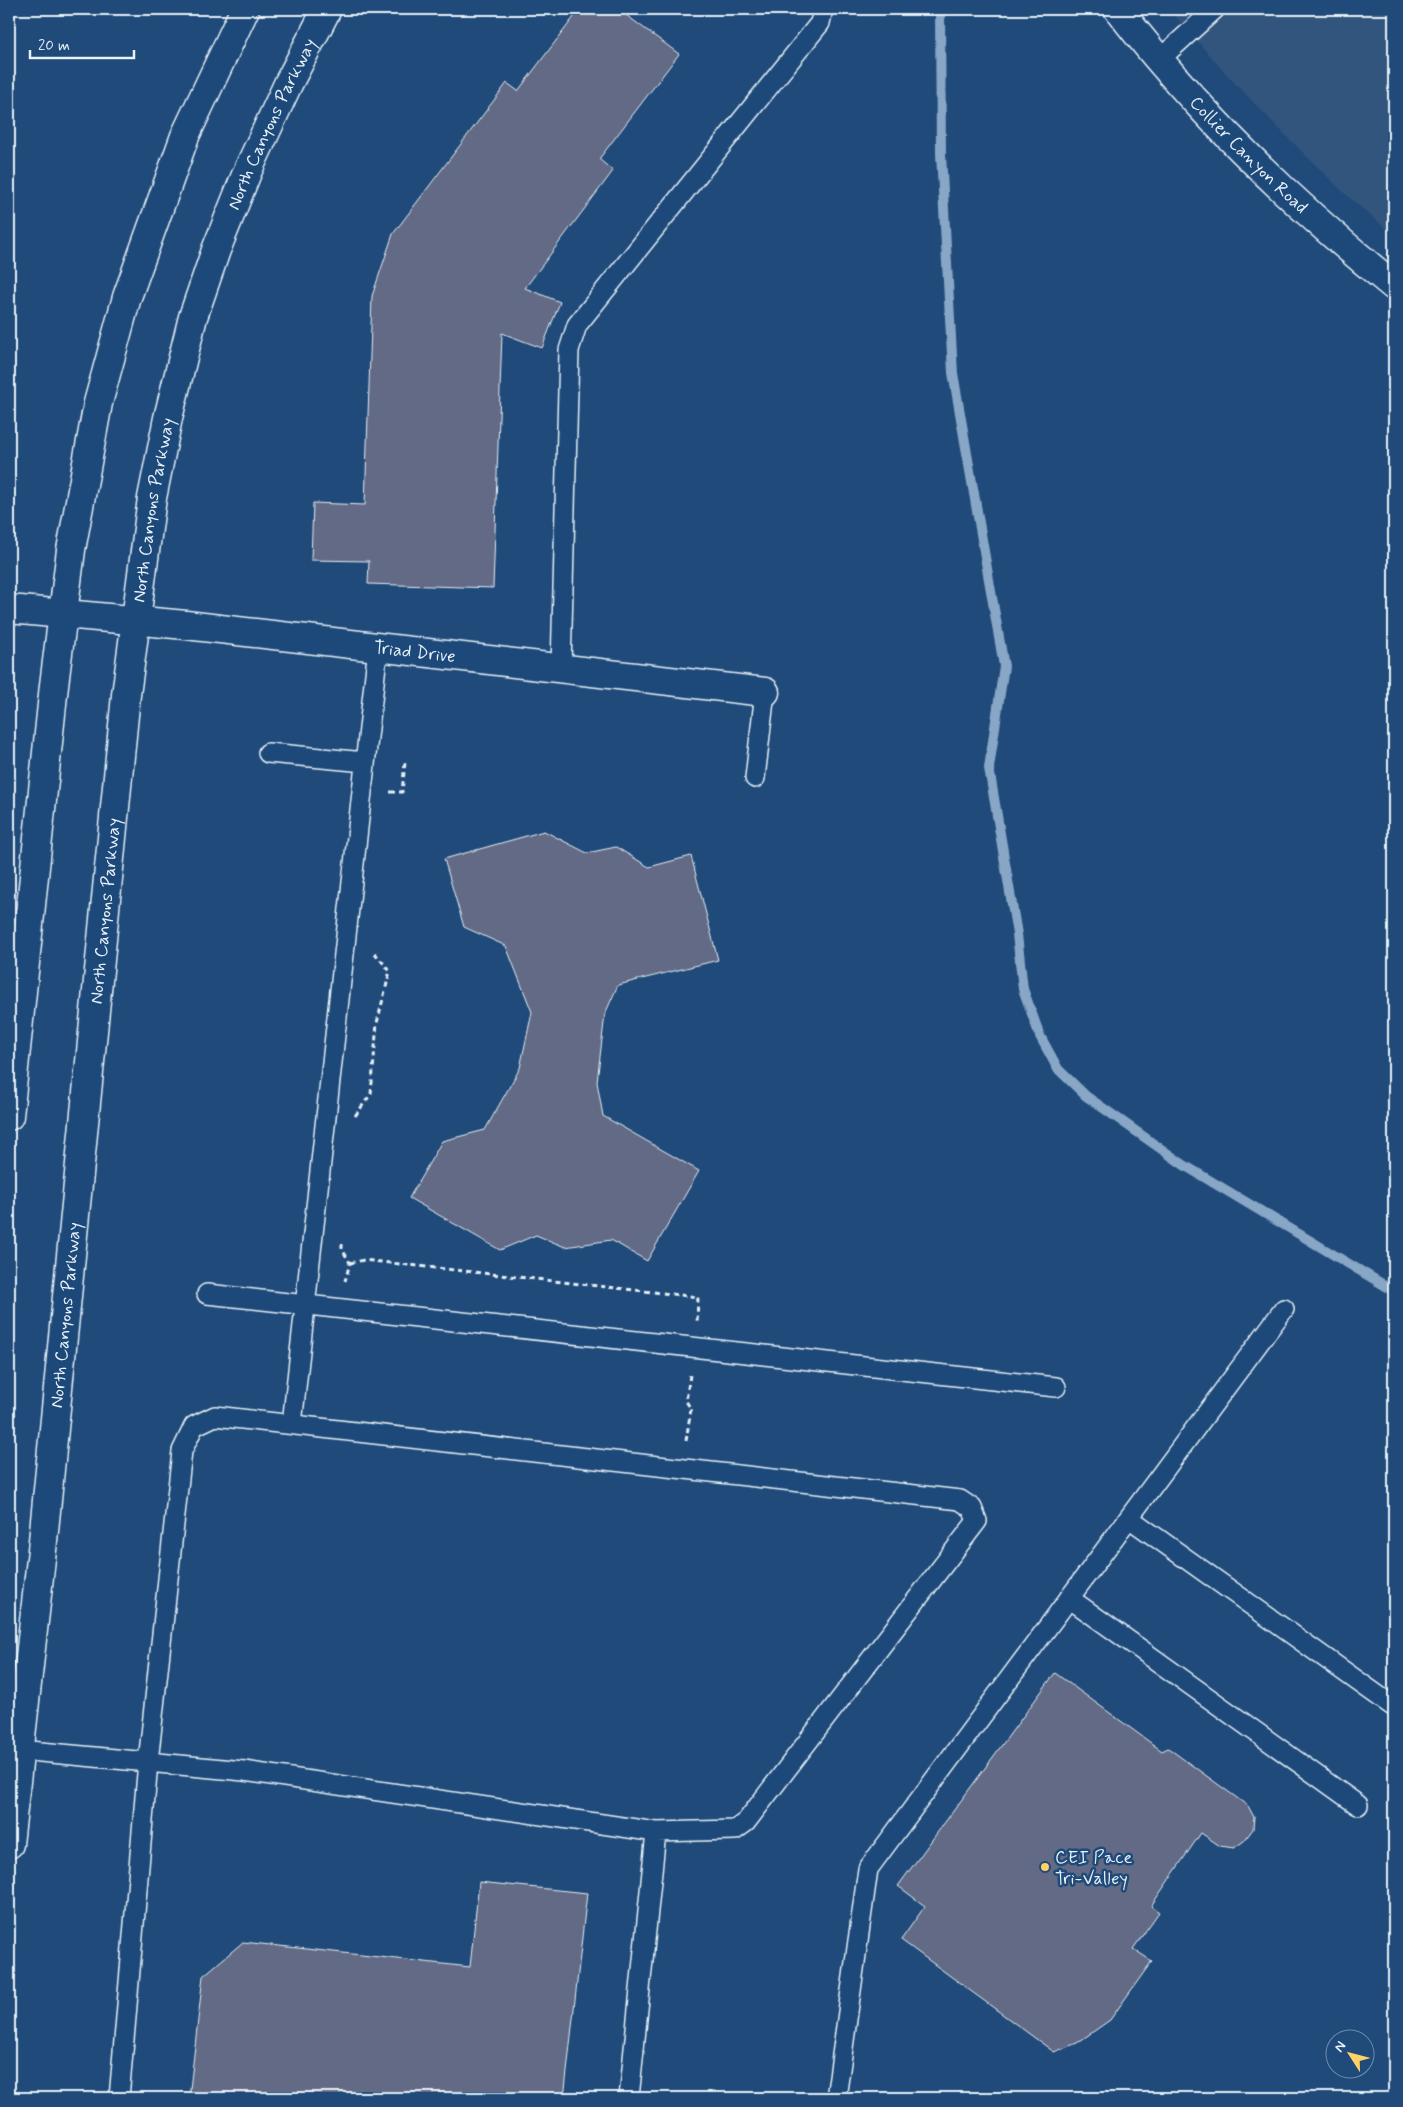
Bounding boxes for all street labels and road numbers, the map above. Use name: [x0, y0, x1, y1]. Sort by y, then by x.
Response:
street label: North Canyons Parkway: [222, 34, 323, 213]
street label: Collier Canyon Road: [1184, 91, 1313, 219]
street label: North Canyons Parkway: [127, 416, 181, 604]
street label: Triad Drive: [372, 636, 457, 669]
street label: North Canyons Parkway: [85, 817, 127, 1005]
street label: North Canyons Parkway: [45, 1221, 87, 1409]

